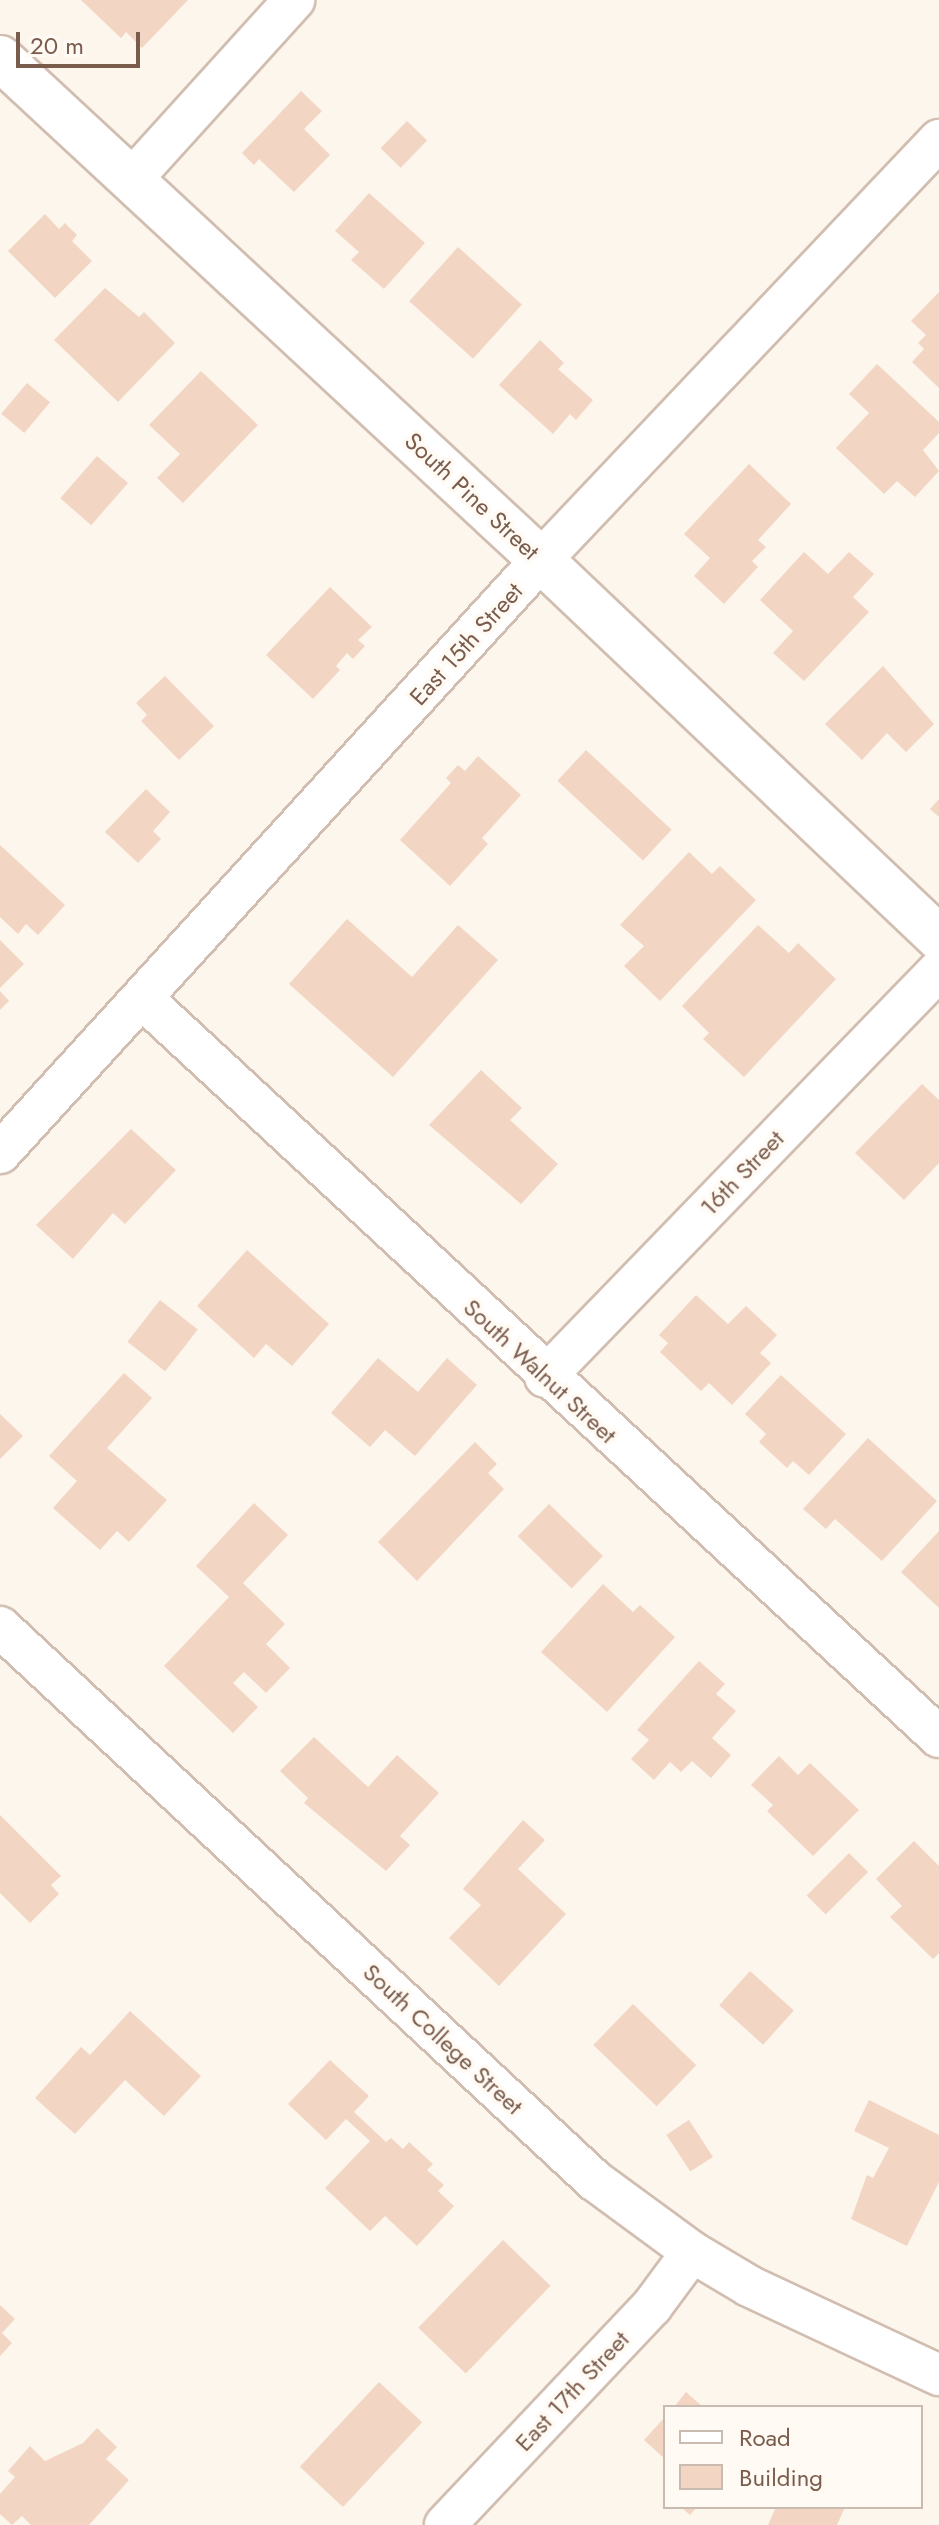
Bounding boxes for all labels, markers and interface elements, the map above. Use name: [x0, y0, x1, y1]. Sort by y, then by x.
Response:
scale bar: [20, 16, 144, 66]
text: 20 m: [30, 28, 84, 63]
street label: South Pine Street: [399, 426, 545, 566]
street label: East 15th Street: [404, 577, 528, 711]
street label: 16th Street: [694, 1124, 790, 1222]
street label: South Walnut Street: [458, 1293, 622, 1449]
street label: South College Street: [357, 1958, 529, 2120]
street label: East 17th Street: [509, 2325, 635, 2457]
legend: [663, 2405, 923, 2509]
text: Road: [739, 2420, 791, 2455]
text: Building: [739, 2460, 823, 2495]

